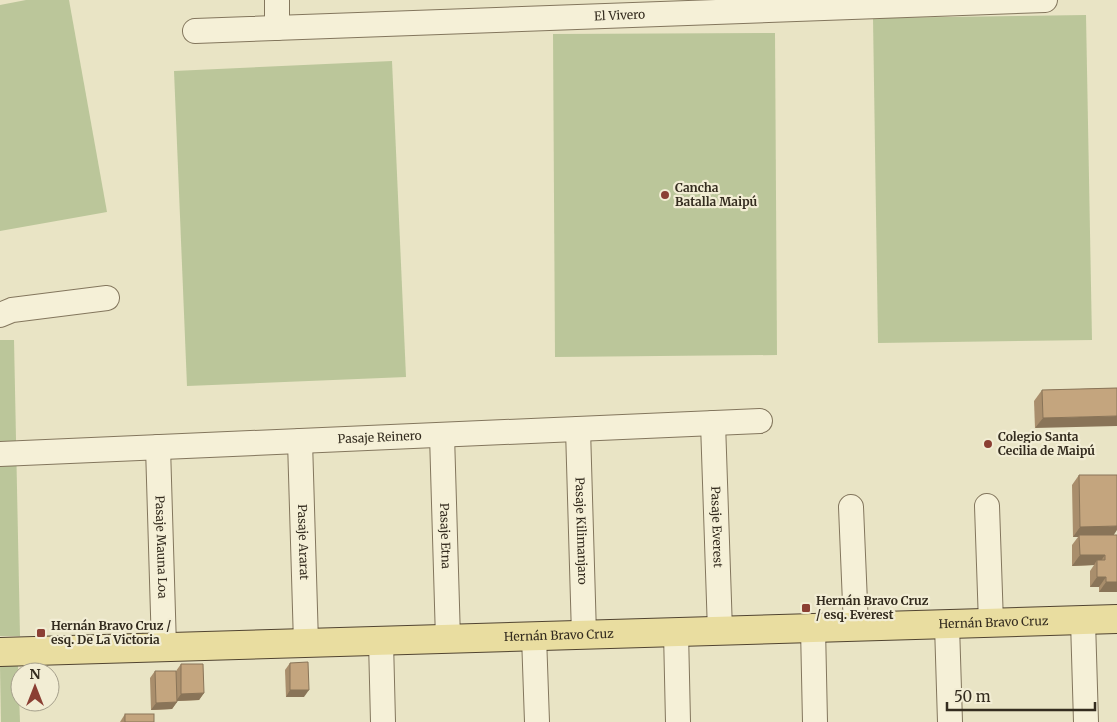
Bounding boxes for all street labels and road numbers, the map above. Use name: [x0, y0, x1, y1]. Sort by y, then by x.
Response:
street label: El Vivero: [594, 7, 645, 23]
street label: Pasaje Reinero: [337, 428, 422, 446]
street label: Pasaje Kilimanjaro: [572, 477, 591, 585]
street label: Pasaje Everest: [708, 486, 726, 568]
street label: Pasaje Mauna Loa: [152, 495, 171, 599]
street label: Pasaje Etna: [437, 503, 454, 570]
street label: Pasaje Ararat: [295, 504, 312, 580]
street label: Hernán Bravo Cruz: [939, 613, 1049, 631]
street label: Hernán Bravo Cruz: [504, 626, 614, 644]

